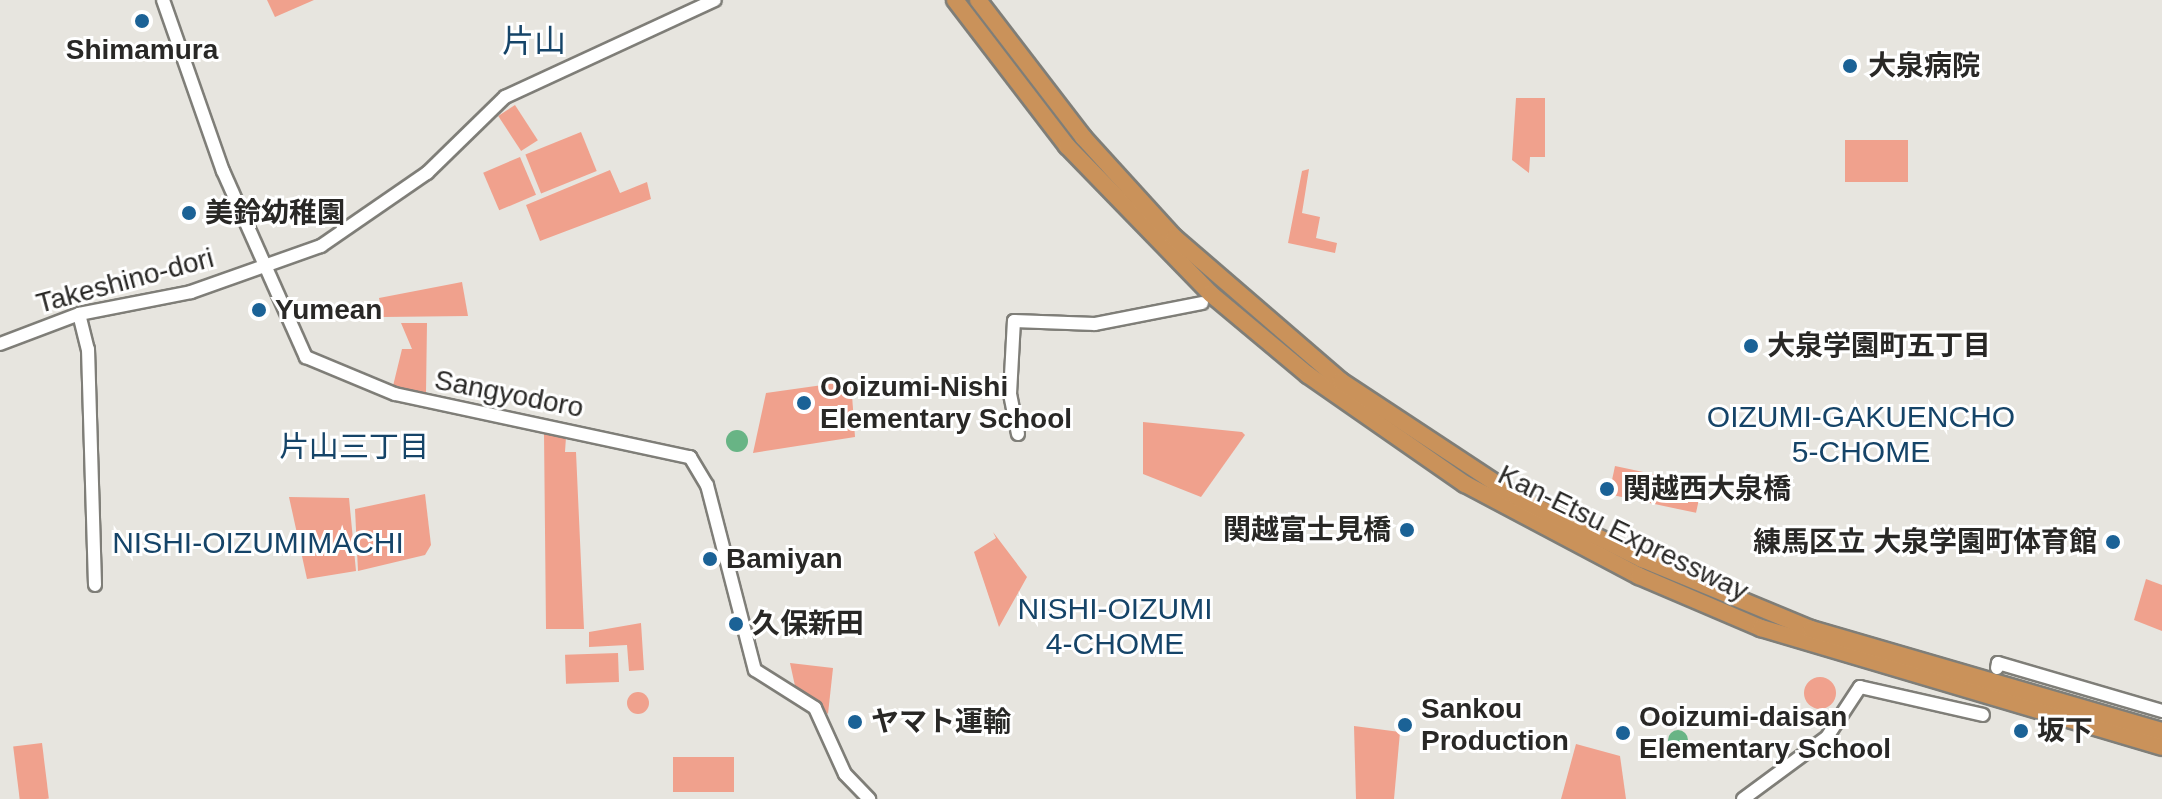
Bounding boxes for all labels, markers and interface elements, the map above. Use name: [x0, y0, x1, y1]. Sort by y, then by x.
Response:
marker: Shimamura: [133, 12, 151, 30]
district label: 片山: [502, 22, 566, 60]
place label: Shimamura: [66, 33, 218, 67]
place label: 大泉病院: [1868, 49, 1980, 83]
marker: 大泉病院: [1839, 55, 1861, 77]
place label: 美鈴幼稚園: [205, 196, 345, 230]
marker: 美鈴幼稚園: [180, 204, 198, 222]
street label: Takeshino-dori: [33, 241, 217, 321]
place label: Yumean: [275, 293, 382, 327]
marker: Yumean: [250, 301, 268, 319]
place label: 大泉学園町五丁目: [1767, 329, 1991, 363]
marker: 大泉学園町五丁目: [1742, 337, 1760, 355]
street label: Sangyodoro: [432, 363, 586, 425]
place label: Ooizumi-Nishi Elementary School: [820, 370, 1072, 436]
marker: Ooizumi-Nishi Elementary School: [795, 394, 813, 412]
district label: OIZUMI-GAKUENCHO 5-CHOME: [1691, 399, 2031, 470]
district label: 片山三丁目: [279, 429, 429, 465]
street label: Kan-Etsu Expressway: [1493, 458, 1753, 608]
place label: 関越西大泉橋: [1623, 472, 1791, 506]
marker: 関越西大泉橋: [1598, 480, 1616, 498]
place label: 関越富士見橋: [1223, 513, 1391, 547]
marker: 関越富士見橋: [1398, 521, 1416, 539]
district label: NISHI-OIZUMIMACHI: [95, 525, 421, 561]
place label: 練馬区立 大泉学園町体育館: [1753, 525, 2097, 559]
marker: 練馬区立 大泉学園町体育館: [2104, 533, 2122, 551]
place label: Bamiyan: [726, 542, 843, 576]
marker: Bamiyan: [701, 550, 719, 568]
district label: NISHI-OIZUMI 4-CHOME: [1006, 591, 1224, 662]
place label: 久保新田: [752, 607, 864, 641]
marker: 久保新田: [727, 615, 745, 633]
place label: Sankou Production: [1421, 692, 1569, 758]
place label: Ooizumi-daisan Elementary School: [1639, 700, 1891, 766]
place label: ヤマト運輸: [871, 705, 1011, 739]
marker: ヤマト運輸: [846, 713, 864, 731]
place label: 坂下: [2037, 714, 2093, 748]
marker: Sankou Production: [1396, 716, 1414, 734]
marker: 坂下: [2012, 722, 2030, 740]
marker: Ooizumi-daisan Elementary School: [1614, 724, 1632, 742]

